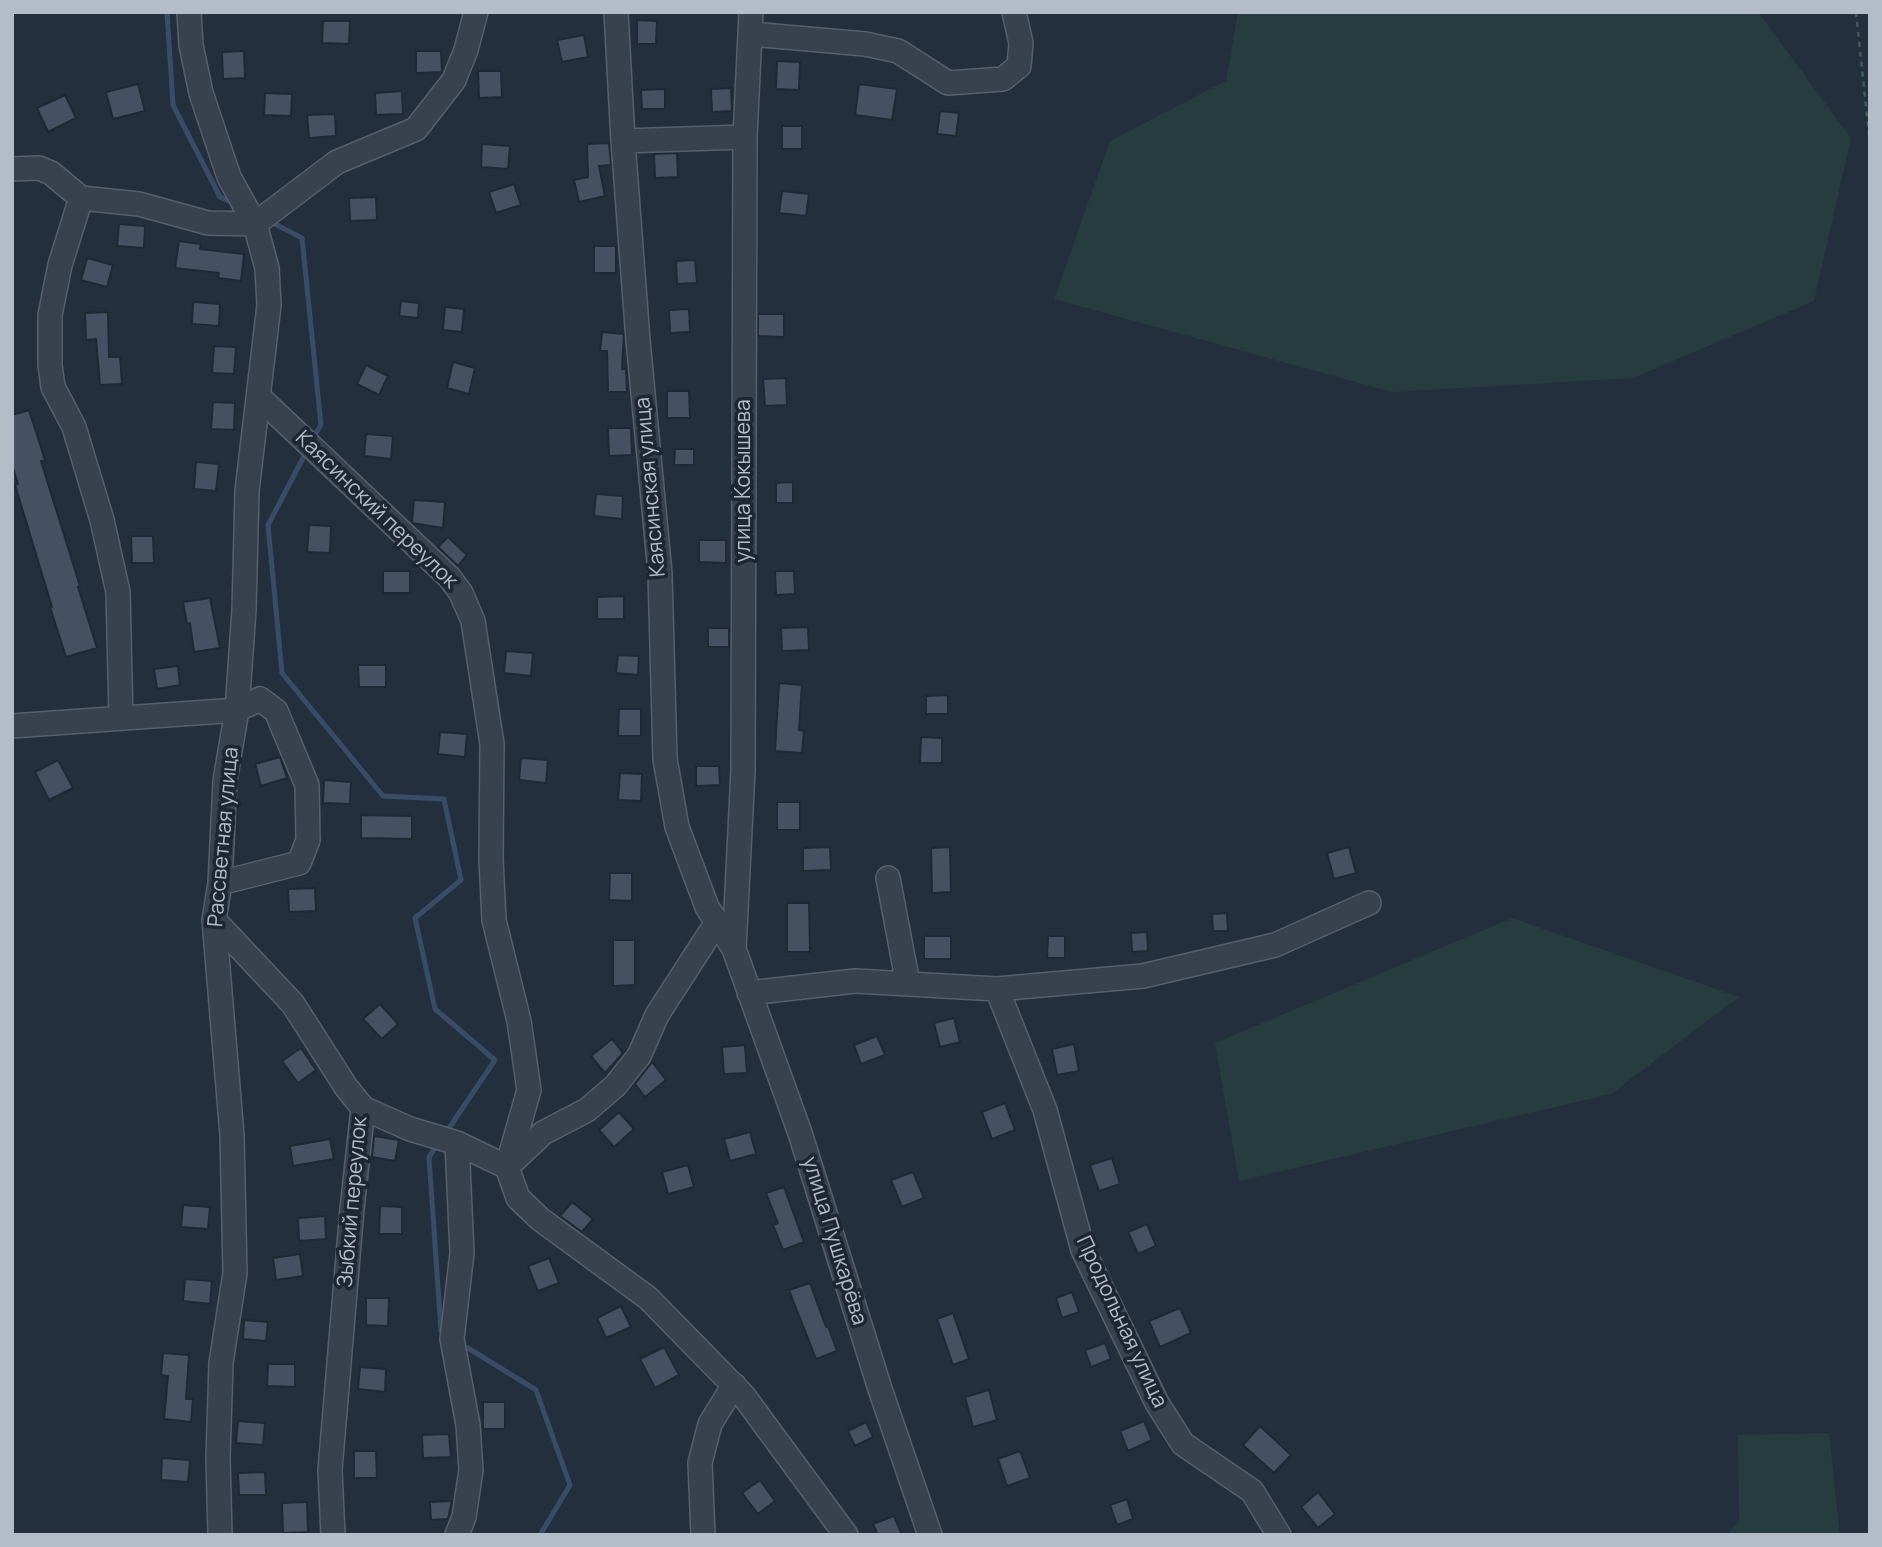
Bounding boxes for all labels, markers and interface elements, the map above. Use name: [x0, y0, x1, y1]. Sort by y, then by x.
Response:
street label: Каясинская улица: [631, 396, 671, 578]
street label: улица Кокышева: [731, 399, 757, 563]
street label: Каясинский переулок: [290, 426, 462, 594]
street label: Рассветная улица: [204, 746, 244, 928]
street label: Зыбкий переулок: [333, 1115, 373, 1289]
street label: улица Пушкарёва: [796, 1154, 872, 1328]
street label: Продольная улица: [1070, 1232, 1172, 1412]

